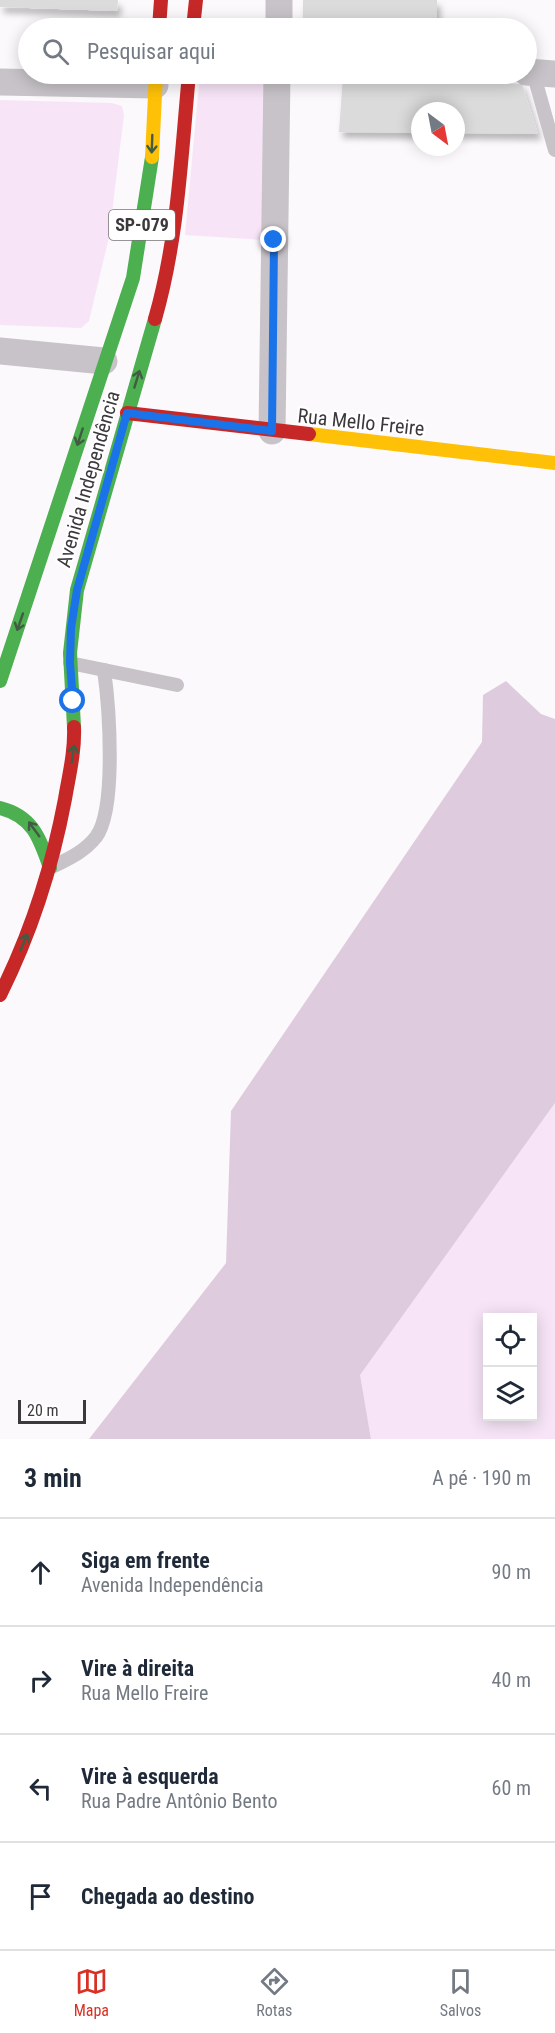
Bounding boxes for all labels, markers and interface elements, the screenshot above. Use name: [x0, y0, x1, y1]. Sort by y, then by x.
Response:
search box: [18, 18, 537, 84]
icon: search: [39, 35, 72, 68]
text: Pesquisar aqui: [87, 39, 216, 64]
north arrow: [411, 102, 465, 156]
one-way arrow: [147, 133, 158, 153]
road number: SP-079: [109, 210, 175, 240]
route end: [260, 226, 286, 252]
one-way arrow: [132, 370, 143, 389]
street label: Avenida Independência: [51, 388, 125, 570]
street label: Rua Mello Freire: [296, 403, 426, 441]
one-way arrow: [74, 427, 85, 446]
one-way arrow: [13, 612, 24, 631]
route start: [59, 687, 85, 713]
one-way arrow: [67, 744, 78, 764]
one-way arrow: [28, 822, 40, 838]
one-way arrow: [19, 933, 30, 952]
map controls: [483, 1313, 537, 1421]
button: locate: [483, 1313, 537, 1367]
button: layers: [483, 1367, 537, 1421]
scale bar: [18, 1397, 86, 1424]
text: 20 m: [27, 1401, 59, 1420]
text: 3 min: [24, 1463, 82, 1493]
text: A pé · 190 m: [432, 1466, 531, 1490]
text: Siga em frente: [81, 1548, 210, 1573]
icon: ahead: [24, 1556, 57, 1589]
text: 90 m: [492, 1560, 531, 1584]
text: Avenida Independência: [81, 1573, 264, 1597]
text: Vire à direita: [81, 1656, 194, 1681]
icon: right: [24, 1664, 57, 1697]
text: 40 m: [492, 1668, 531, 1692]
text: Rua Mello Freire: [81, 1681, 208, 1705]
text: Vire à esquerda: [81, 1764, 219, 1789]
icon: left: [24, 1772, 57, 1805]
text: 60 m: [492, 1776, 531, 1800]
text: Rua Padre Antônio Bento: [81, 1789, 277, 1813]
icon: arrive: [24, 1880, 57, 1913]
text: Chegada ao destino: [81, 1884, 255, 1909]
tab: Mapa: [74, 1965, 109, 2020]
tab: Rotas: [256, 1965, 292, 2020]
tab: Salvos: [440, 1965, 481, 2020]

